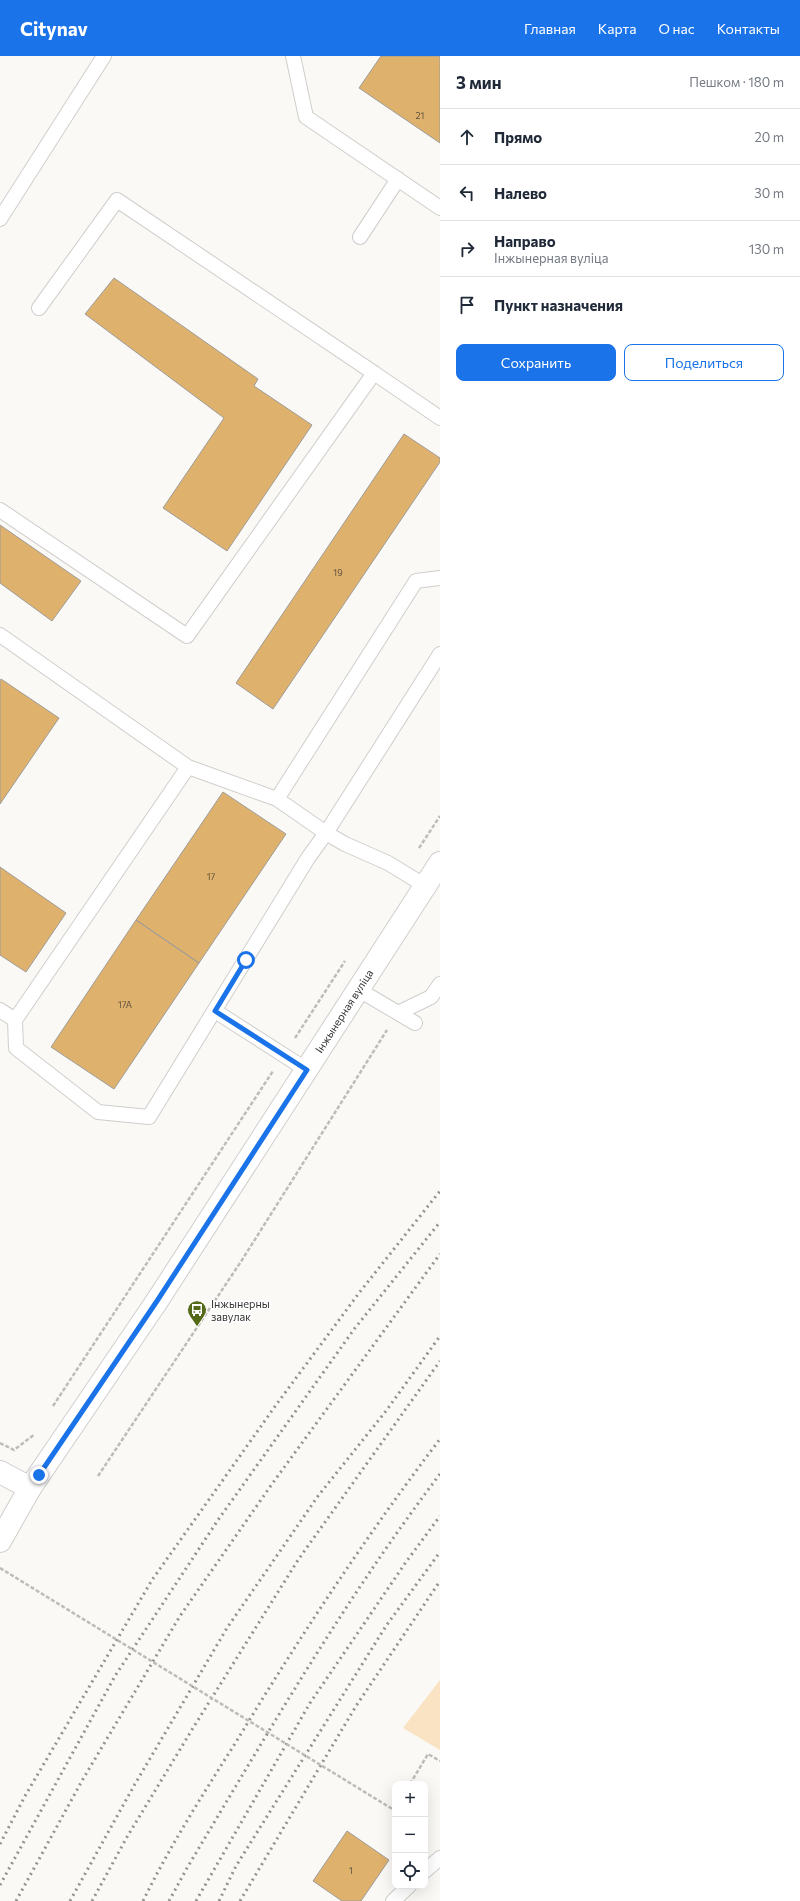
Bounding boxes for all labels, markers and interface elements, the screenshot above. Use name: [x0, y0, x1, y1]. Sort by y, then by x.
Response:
text: Citynav: [20, 17, 88, 40]
text: Главная: [524, 20, 576, 37]
text: Карта: [598, 20, 636, 37]
text: О нас: [658, 20, 695, 37]
text: Контакты: [717, 20, 780, 37]
text: 3 мин: [456, 72, 502, 93]
text: Пешком · 180 m: [689, 74, 784, 90]
house number: 21: [416, 110, 424, 121]
icon: ahead: [456, 126, 478, 148]
text: Прямо: [494, 128, 542, 146]
text: 20 m: [755, 129, 784, 145]
icon: left: [456, 182, 478, 204]
text: Налево: [494, 184, 547, 202]
text: 30 m: [754, 185, 784, 201]
text: Направо: [494, 232, 556, 250]
icon: right: [456, 238, 478, 260]
text: 130 m: [749, 241, 784, 257]
text: Інжынерная вуліца: [494, 250, 608, 266]
icon: arrive: [456, 294, 478, 316]
text: Пункт назначения: [494, 296, 623, 314]
button: Сохранить: [456, 344, 616, 381]
button: Поделиться: [624, 344, 784, 381]
house number: 19: [333, 567, 343, 578]
house number: 17: [207, 871, 216, 882]
route start: [237, 951, 255, 969]
street label: Інжынерная вуліца: [312, 967, 376, 1055]
house number: 17А: [118, 999, 132, 1010]
place label: Інжынерны завулак: [211, 1297, 270, 1323]
bus stop icon: Інжынерны завулак: [186, 1299, 208, 1327]
route end: [30, 1466, 48, 1484]
map controls: [392, 1781, 428, 1889]
button: +: [392, 1781, 428, 1817]
button: −: [392, 1817, 428, 1853]
button: locate: [392, 1853, 428, 1889]
house number: 1: [349, 1865, 353, 1876]

